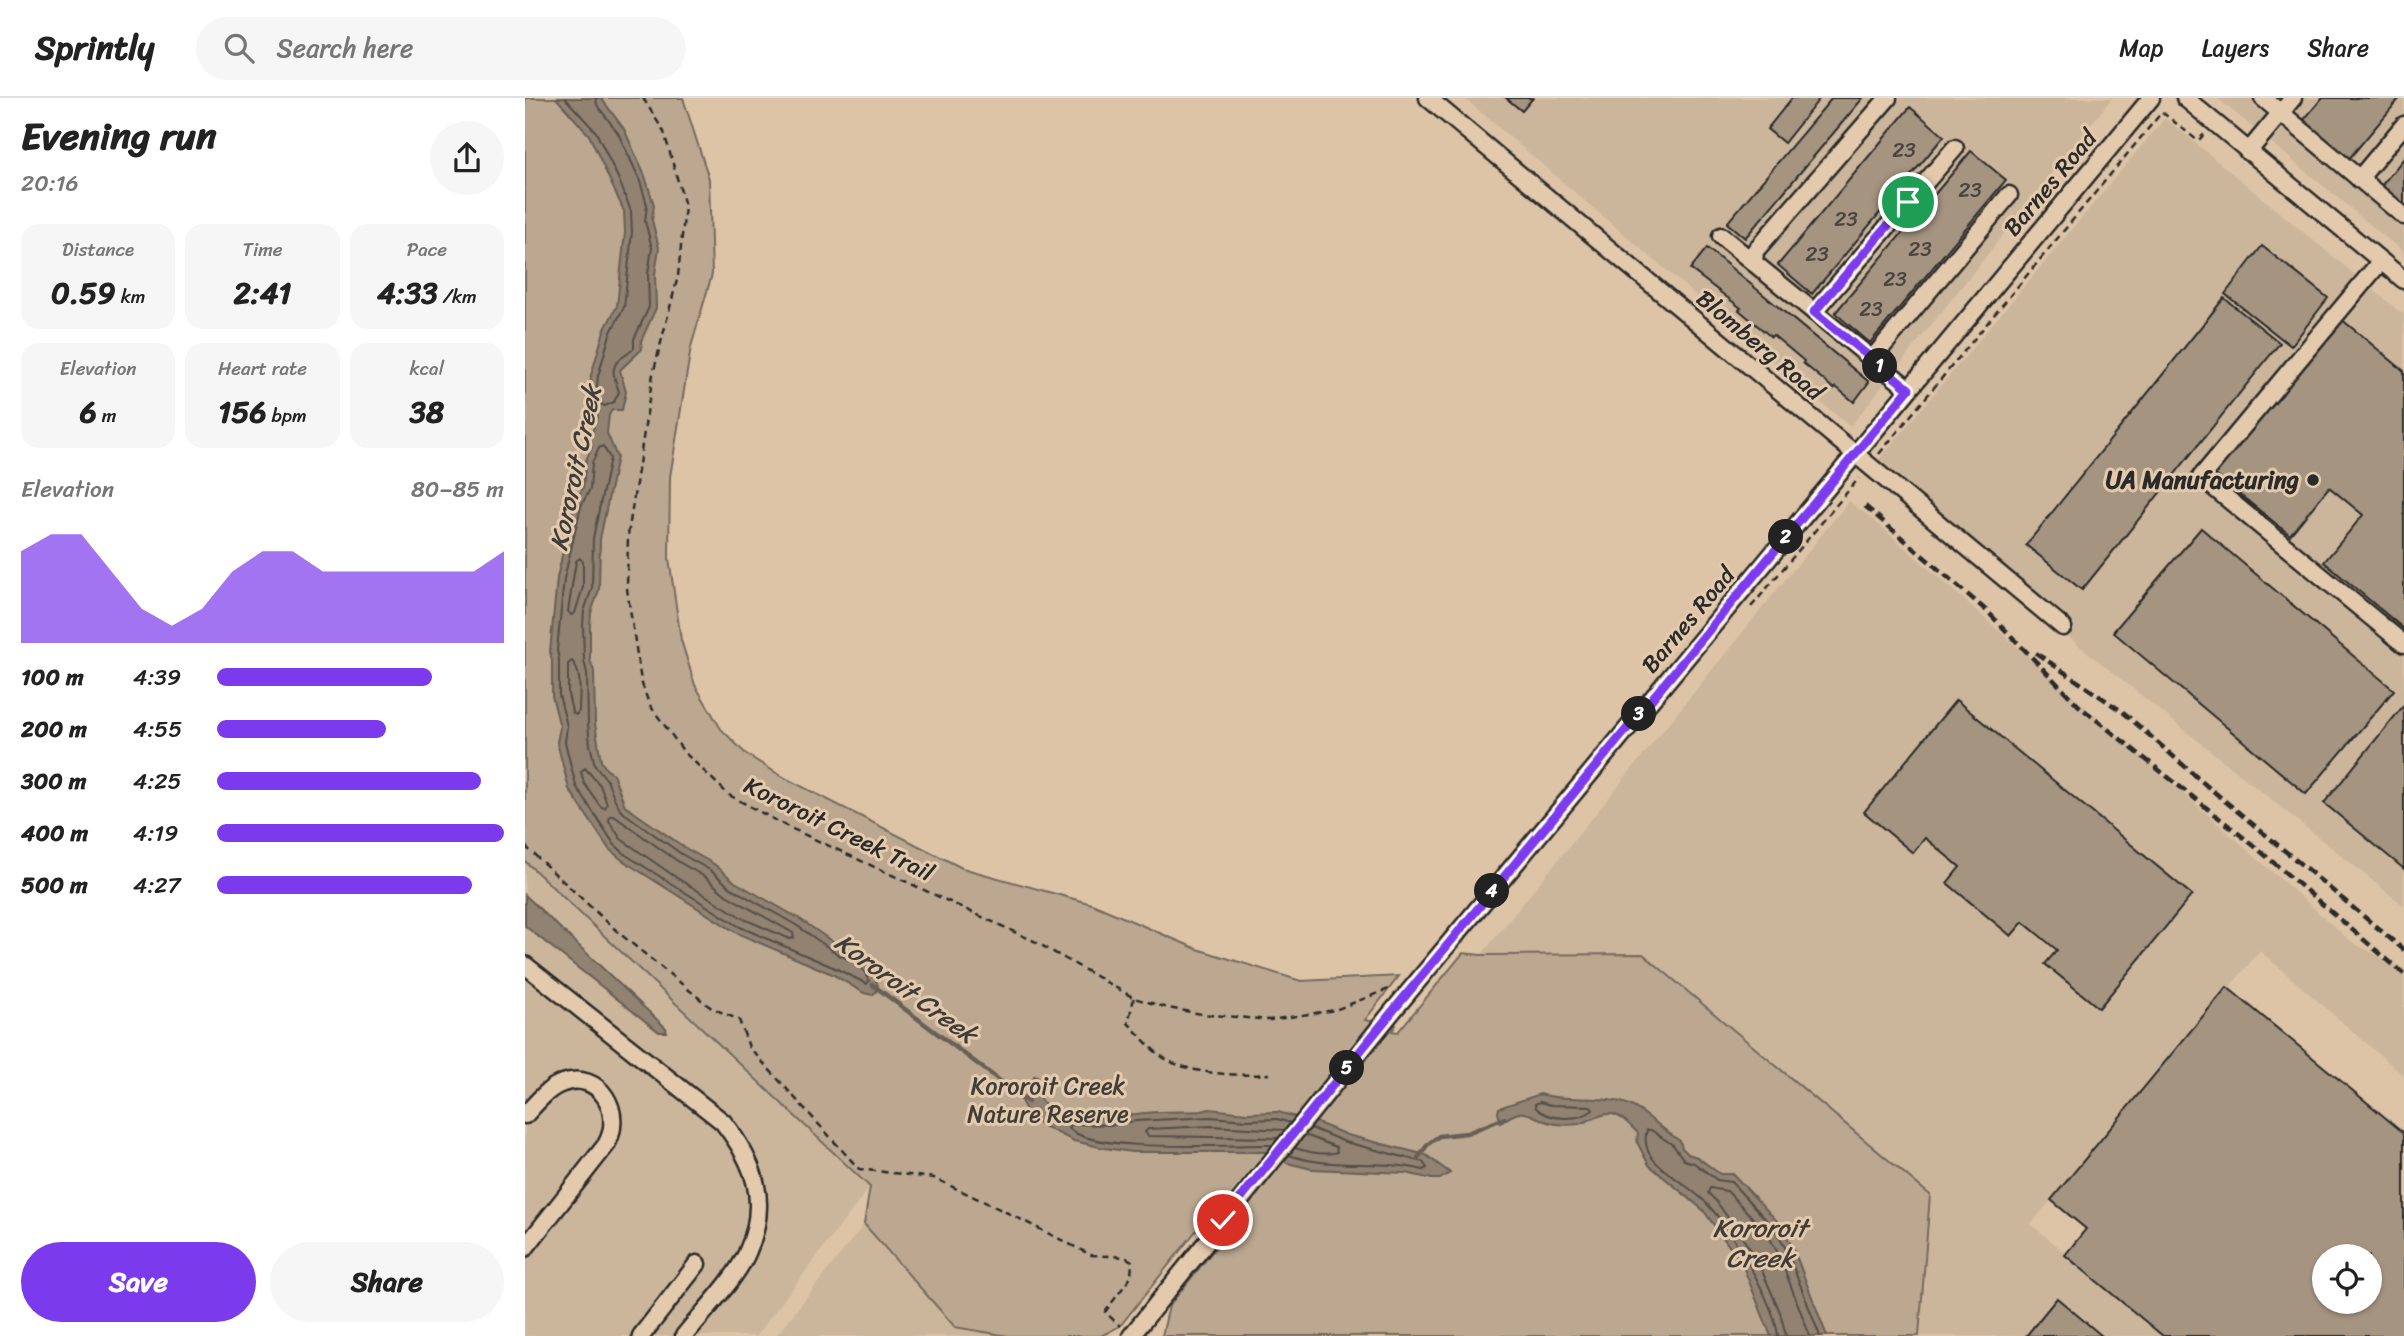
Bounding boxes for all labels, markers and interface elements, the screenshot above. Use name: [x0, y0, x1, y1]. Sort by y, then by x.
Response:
search box: [196, 17, 686, 80]
text: Sprintly: [35, 19, 154, 77]
text: Search here: [276, 25, 413, 71]
text: Map: [2119, 27, 2164, 69]
text: Layers: [2202, 27, 2269, 69]
text: Share: [2307, 27, 2369, 69]
icon: search: [220, 29, 258, 67]
text: Evening run: [21, 103, 217, 170]
street label: Barnes Road: [1992, 118, 2109, 246]
button: share: [430, 121, 504, 195]
house number: 23: [1892, 131, 1916, 169]
text: 20:16: [21, 163, 79, 204]
house number: 23: [1958, 171, 1982, 209]
pin: [1878, 172, 1938, 232]
icon: arrive: [1889, 183, 1927, 221]
house number: 23: [1834, 200, 1858, 238]
house number: 23: [1908, 230, 1932, 268]
text: Distance: [62, 233, 134, 266]
text: Time: [242, 233, 283, 266]
text: Pace: [407, 233, 447, 266]
house number: 23: [1805, 235, 1829, 273]
house number: 23: [1883, 260, 1907, 298]
text: 0.59: [51, 266, 116, 320]
text: 2:41: [233, 266, 291, 320]
text: 4:33: [377, 266, 438, 320]
street label: Blomberg Road: [1686, 278, 1835, 412]
text: km: [116, 280, 145, 313]
text: /km: [438, 280, 477, 313]
house number: 23: [1859, 290, 1883, 328]
pin: 1: [1863, 348, 1897, 384]
text: 1: [1875, 349, 1884, 382]
text: Elevation: [60, 352, 137, 385]
text: Heart rate: [218, 352, 307, 385]
text: kcal: [410, 352, 444, 385]
water label: Kororoit Creek: [535, 378, 616, 555]
text: 6: [80, 385, 97, 439]
text: 156: [218, 385, 267, 439]
text: 38: [410, 385, 444, 439]
text: m: [97, 399, 116, 432]
text: bpm: [267, 399, 307, 432]
place label: UA Manufacturing: [2106, 459, 2299, 501]
text: Elevation: [21, 469, 114, 510]
text: 80–85 m: [411, 469, 504, 510]
marker: UA Manufacturing: [2305, 472, 2321, 488]
pin: 2: [1769, 520, 1803, 555]
text: 2: [1780, 520, 1791, 553]
street label: Barnes Road: [1630, 555, 1747, 683]
text: 100 m: [21, 657, 84, 698]
text: 4:39: [133, 657, 181, 698]
pin: 3: [1621, 696, 1657, 732]
text: 3: [1633, 697, 1644, 730]
text: 200 m: [21, 709, 87, 750]
text: 4:55: [133, 709, 182, 750]
text: 300 m: [21, 761, 86, 802]
text: 4:25: [133, 761, 182, 802]
street label: Kororoit Creek Trail: [737, 765, 942, 894]
text: 400 m: [21, 813, 88, 854]
text: 4:19: [133, 813, 178, 854]
text: 500 m: [21, 865, 88, 906]
text: 4:27: [133, 865, 181, 906]
pin: 4: [1475, 874, 1509, 908]
text: 4: [1486, 874, 1497, 907]
water label: Kororoit Creek: [825, 920, 990, 1058]
pin: 5: [1329, 1051, 1365, 1086]
text: 5: [1341, 1051, 1352, 1084]
park label: Kororoit Creek Nature Reserve: [967, 1065, 1129, 1135]
pin: [1193, 1190, 1253, 1250]
icon: check: [1204, 1201, 1242, 1239]
water label: Kororoit Creek: [1713, 1205, 1812, 1281]
button: Save: [21, 1242, 256, 1322]
button: Share: [270, 1242, 504, 1322]
map controls: [2312, 1244, 2382, 1314]
button: locate: [2312, 1244, 2382, 1314]

